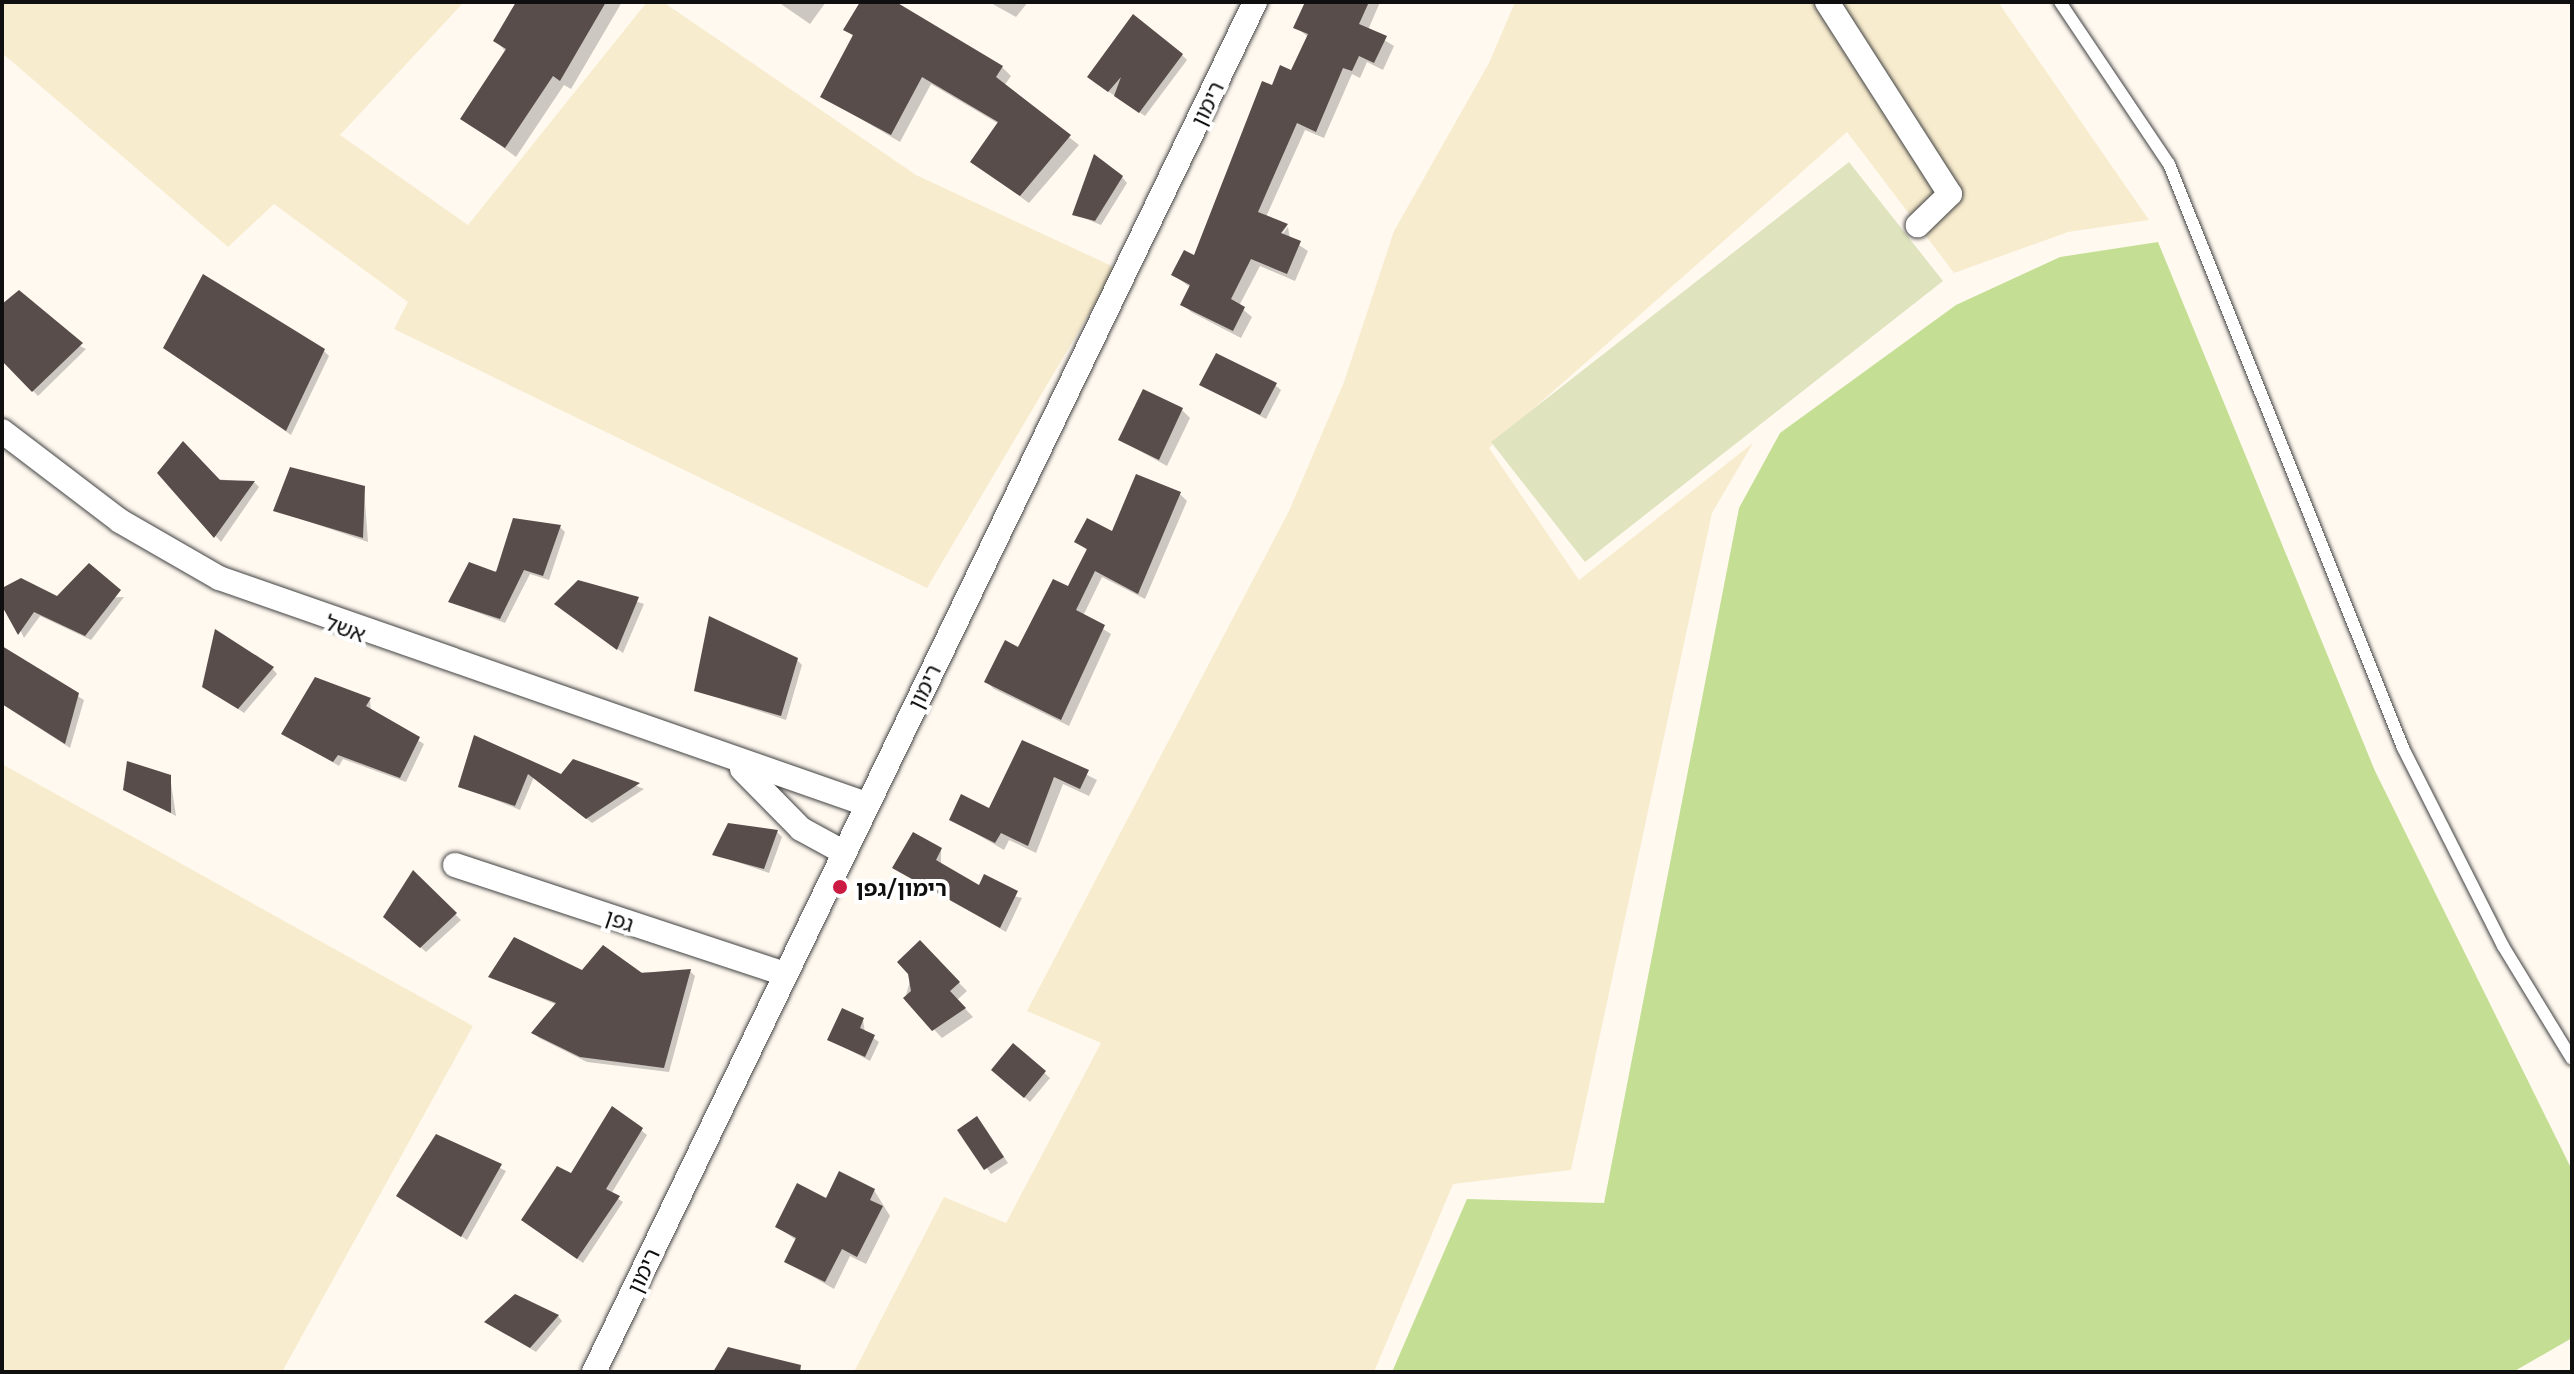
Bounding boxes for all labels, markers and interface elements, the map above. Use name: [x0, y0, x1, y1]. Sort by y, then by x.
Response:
street label: רימון: [1184, 76, 1228, 130]
street label: אשל: [322, 608, 370, 646]
street label: רימון: [901, 659, 945, 713]
place label: רימון/גפן: [856, 874, 947, 900]
marker: רימון/גפן: [831, 878, 849, 896]
street label: גפן: [602, 902, 638, 936]
street label: רימון: [620, 1243, 664, 1297]

